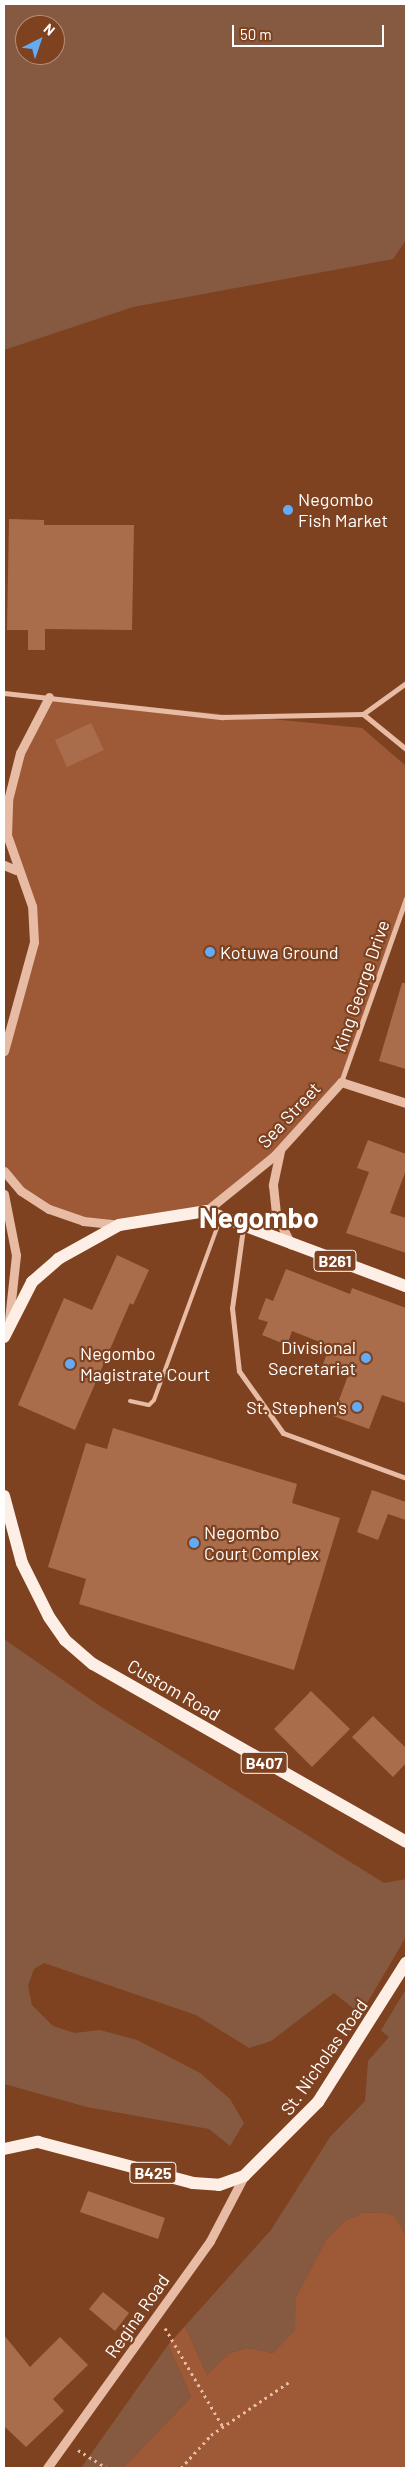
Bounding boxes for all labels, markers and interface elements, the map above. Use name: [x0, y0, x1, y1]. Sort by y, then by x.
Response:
north arrow: [15, 15, 65, 65]
scale bar: [235, 15, 388, 47]
text: N: [40, 20, 59, 39]
text: 50 m: [240, 25, 272, 43]
place label: Negombo Fish Market: [298, 489, 388, 532]
marker: Negombo Fish Market: [282, 504, 294, 516]
street label: King George Drive: [328, 917, 394, 1055]
place label: Kotuwa Ground: [220, 941, 339, 963]
marker: Kotuwa Ground: [204, 946, 216, 958]
street label: Sea Street: [253, 1078, 325, 1152]
district label: Negombo: [199, 1200, 319, 1234]
road number: B261: [312, 1248, 358, 1274]
place label: Divisional Secretariat: [268, 1337, 356, 1380]
place label: Negombo Magistrate Court: [80, 1343, 210, 1386]
marker: Divisional Secretariat: [360, 1352, 372, 1364]
marker: Negombo Magistrate Court: [64, 1358, 76, 1370]
place label: St. Stephen's: [246, 1396, 347, 1418]
marker: St. Stephen's: [351, 1401, 363, 1413]
place label: Negombo Court Complex: [204, 1522, 319, 1565]
marker: Negombo Court Complex: [188, 1537, 200, 1549]
street label: Custom Road: [124, 1655, 224, 1725]
road number: B407: [240, 1750, 288, 1776]
street label: St. Nicholas Road: [276, 1995, 372, 2119]
road number: B425: [129, 2160, 177, 2186]
street label: Regina Road: [100, 2270, 174, 2362]

